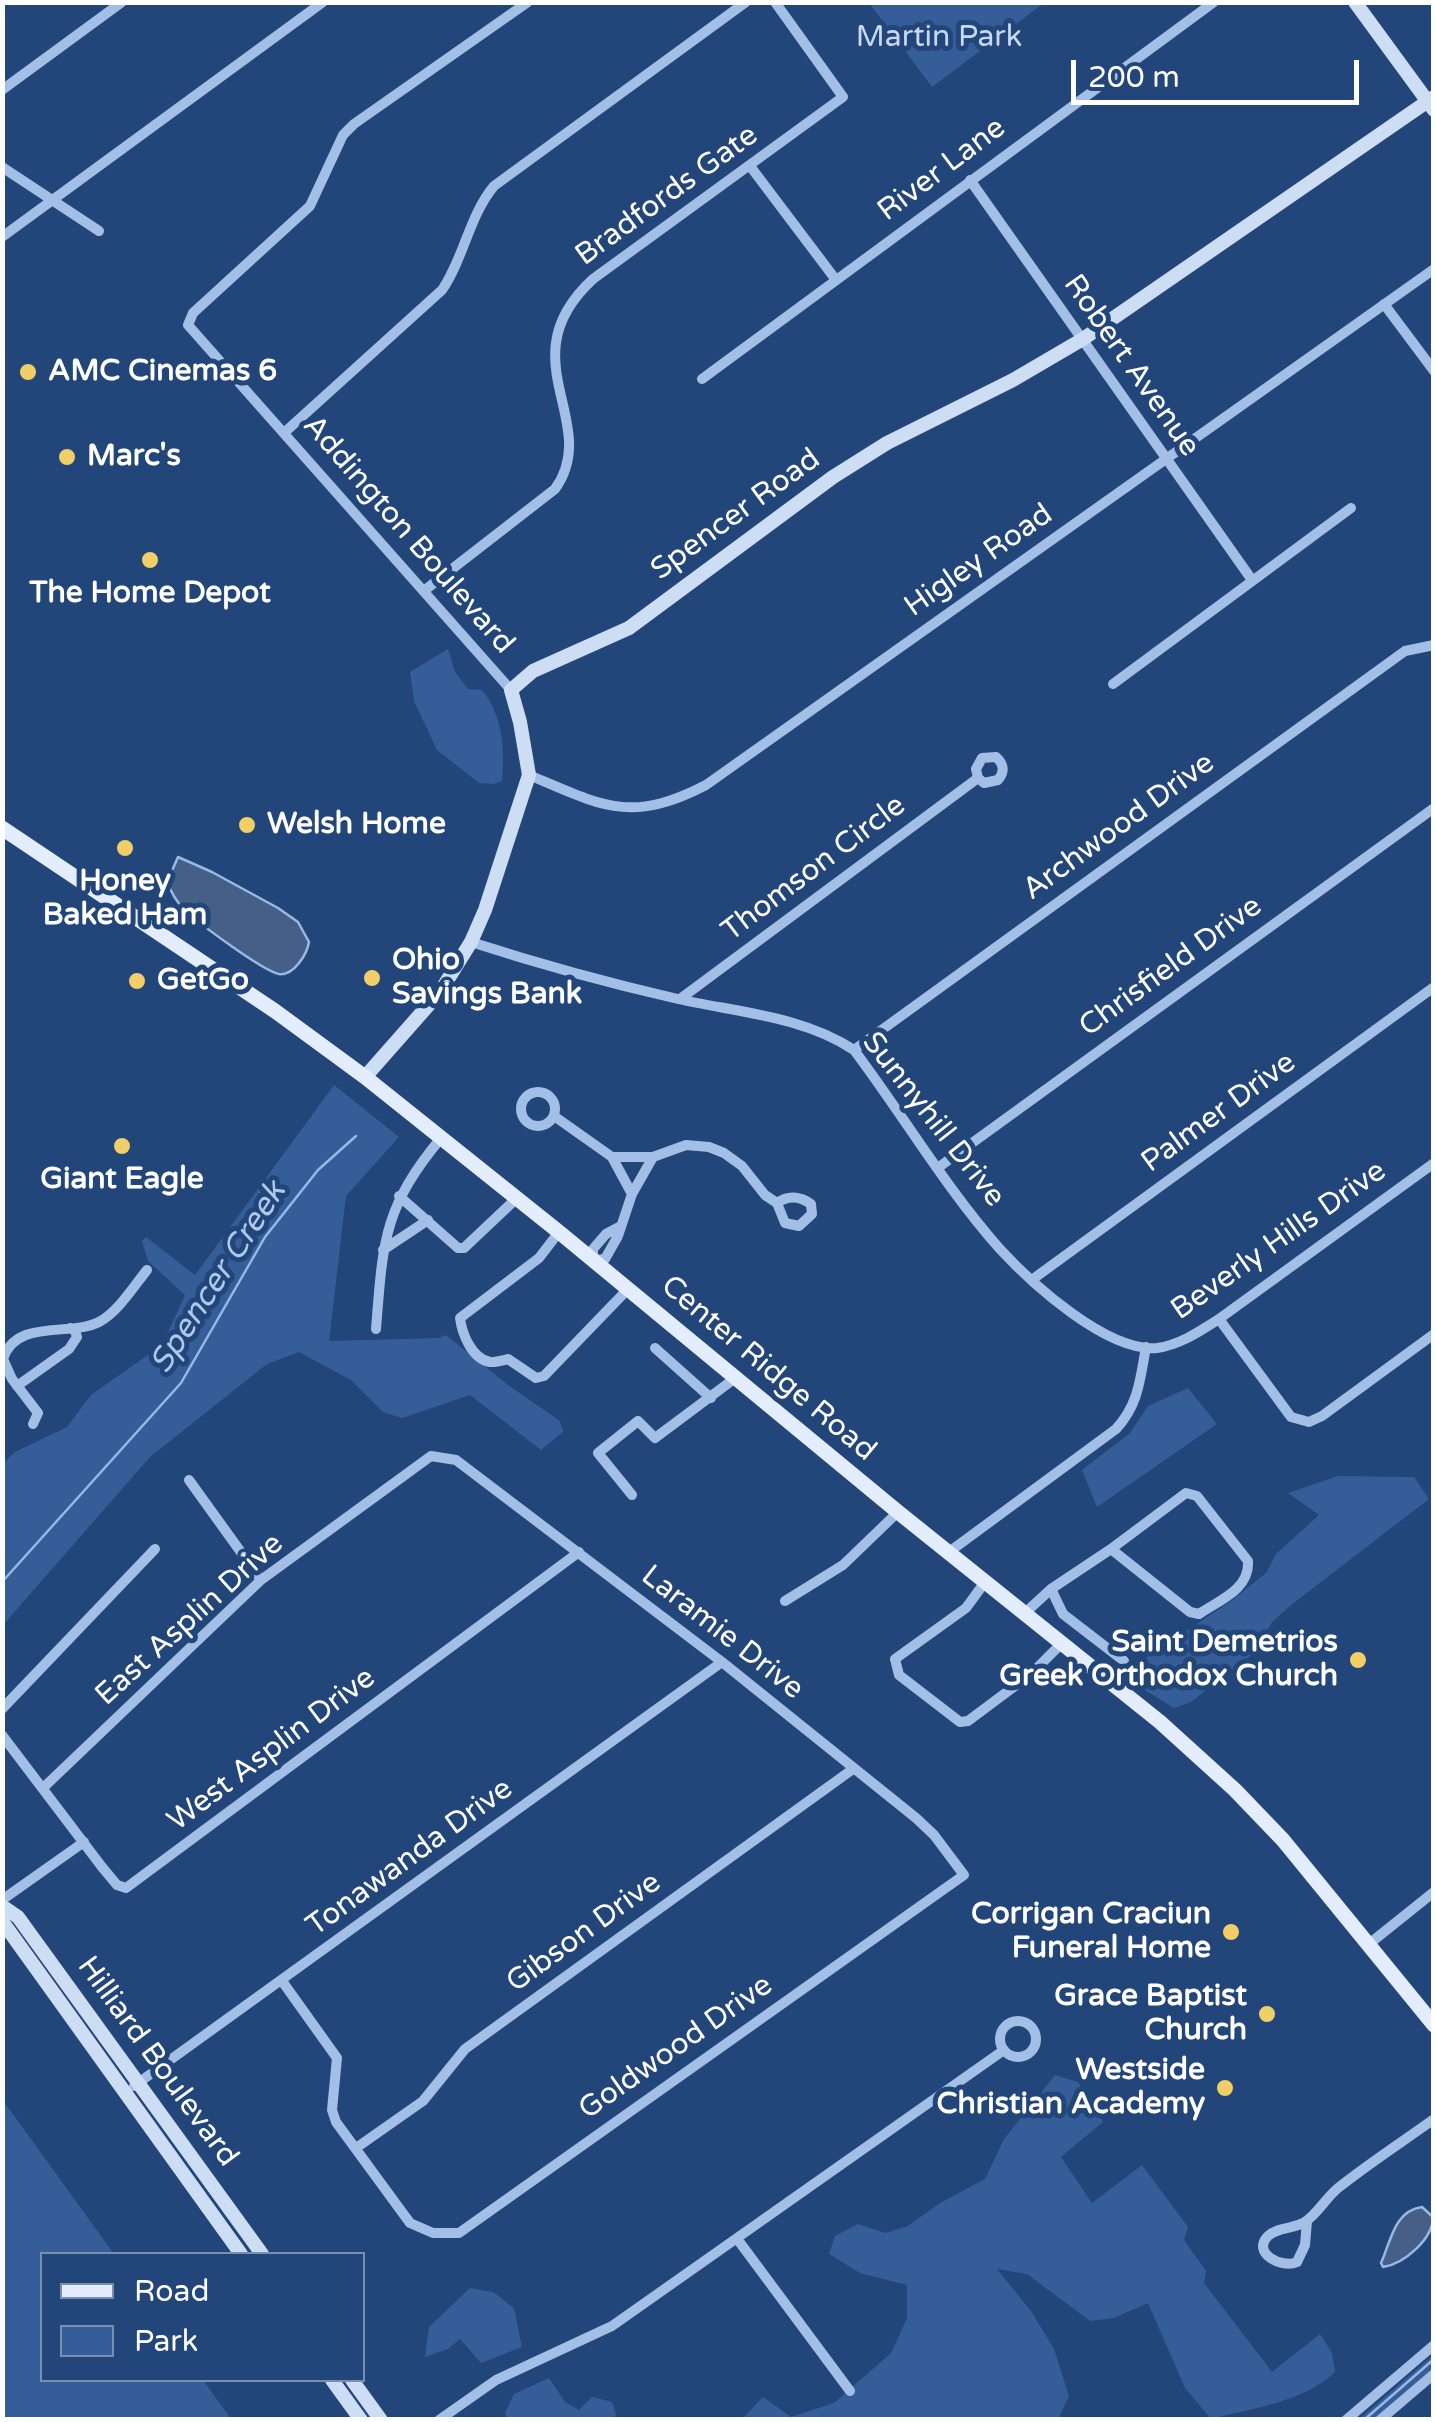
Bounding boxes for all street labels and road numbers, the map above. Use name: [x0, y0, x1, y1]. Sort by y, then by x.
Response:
street label: River Lane: [871, 110, 1013, 230]
street label: Bradfords Gate: [569, 118, 765, 274]
street label: Robert Avenue: [1055, 268, 1207, 464]
street label: Addington Boulevard: [295, 408, 521, 662]
street label: Spencer Road: [645, 442, 827, 588]
street label: Higley Road: [898, 497, 1060, 625]
street label: Archwood Drive: [1016, 745, 1222, 909]
street label: Thomson Circle: [715, 788, 913, 950]
street label: Chrisfield Drive: [1073, 889, 1269, 1045]
street label: Sunnyhill Drive: [854, 1026, 1012, 1214]
street label: Palmer Drive: [1135, 1045, 1303, 1181]
street label: Beverly Hills Drive: [1165, 1153, 1393, 1329]
street label: Center Ridge Road: [653, 1269, 883, 1469]
street label: East Asplin Drive: [89, 1526, 291, 1714]
street label: Laramie Drive: [634, 1558, 810, 1708]
street label: West Asplin Drive: [161, 1660, 383, 1840]
street label: Tonawanda Drive: [300, 1771, 520, 1945]
street label: Gibson Drive: [500, 1865, 668, 2001]
street label: Hilliard Boulevard: [69, 1950, 245, 2174]
street label: Goldwood Drive: [572, 1968, 780, 2128]

